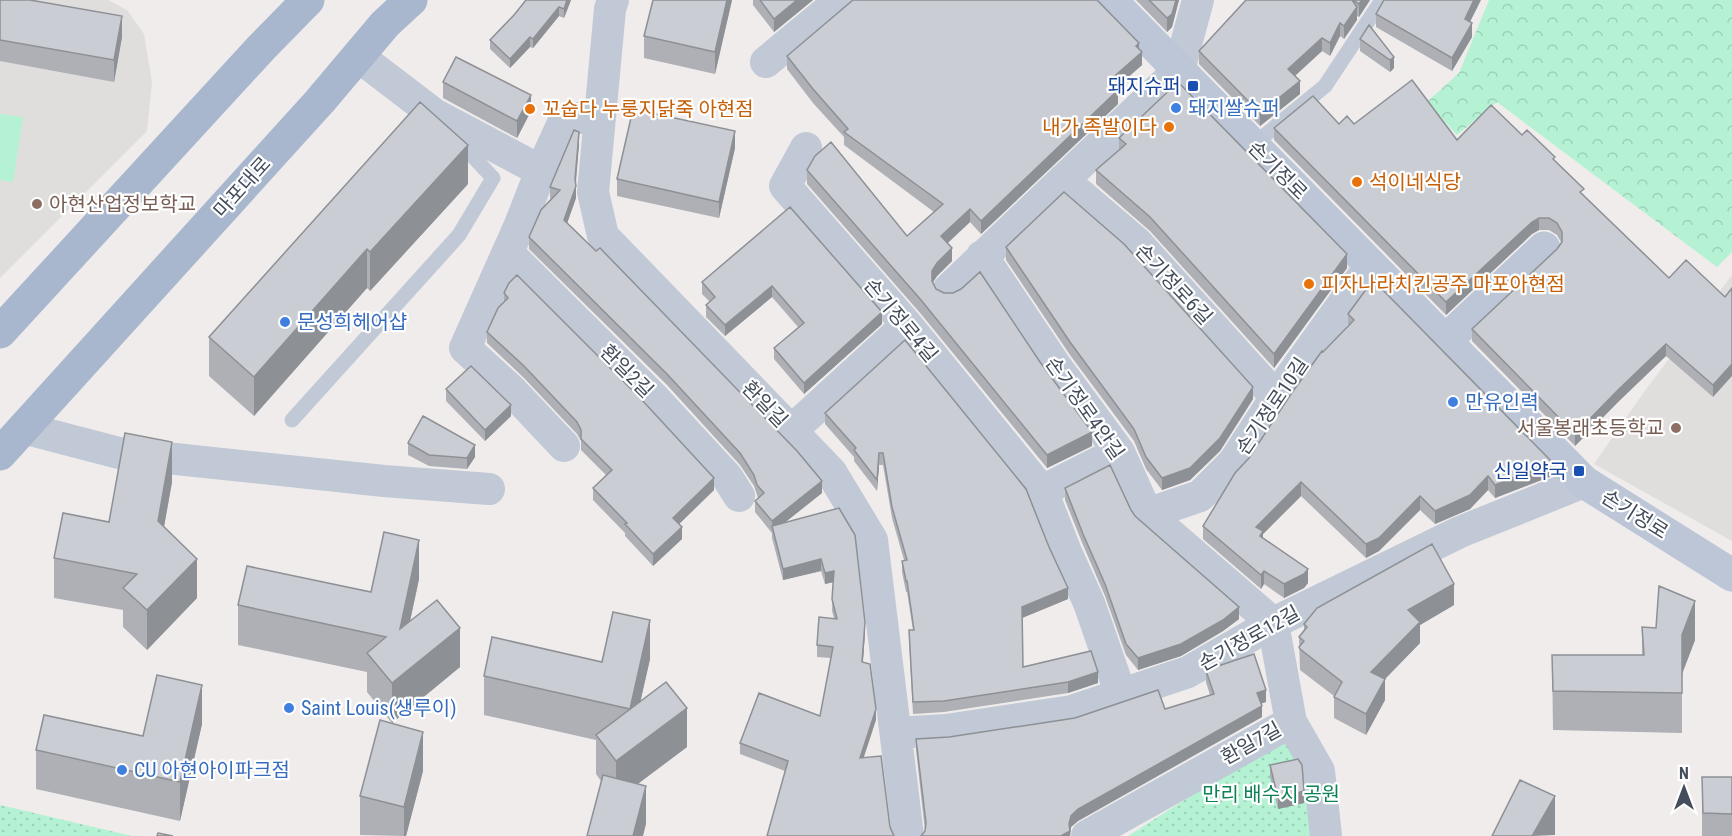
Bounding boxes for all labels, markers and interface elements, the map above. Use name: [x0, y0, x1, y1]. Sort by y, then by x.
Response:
place label: 돼지슈퍼: [1107, 74, 1181, 98]
marker: 돼지슈퍼: [1186, 79, 1200, 93]
place label: 돼지쌀슈퍼: [1188, 96, 1280, 120]
place label: 꼬숩다 누룽지닭죽 아현점: [542, 97, 754, 121]
marker: 돼지쌀슈퍼: [1169, 101, 1183, 115]
marker: 꼬숩다 누룽지닭죽 아현점: [523, 102, 537, 116]
place label: 내가 족발이다: [1042, 115, 1157, 139]
marker: 내가 족발이다: [1162, 120, 1176, 134]
street label: 손기정로: [1243, 135, 1313, 205]
street label: 마포대로: [208, 152, 276, 222]
place label: 석이네식당: [1369, 170, 1461, 194]
marker: 석이네식당: [1350, 175, 1364, 189]
place label: 아현산업정보학교: [49, 192, 196, 216]
marker: 아현산업정보학교: [30, 197, 44, 211]
street label: 손기정로6길: [1130, 239, 1218, 329]
place label: 피자나라치킨공주 마포아현점: [1321, 272, 1565, 296]
street label: 손기정로4길: [859, 273, 943, 367]
marker: 피자나라치킨공주 마포아현점: [1302, 277, 1316, 291]
place label: 문성희헤어샵: [297, 310, 407, 334]
marker: 문성희헤어샵: [278, 315, 292, 329]
street label: 환일2길: [596, 340, 658, 402]
street label: 손기정로4안길: [1041, 352, 1129, 464]
street label: 손기정로10길: [1231, 353, 1313, 459]
street label: 환일길: [737, 376, 793, 432]
place label: 만유인력: [1465, 390, 1539, 414]
marker: 만유인력: [1446, 395, 1460, 409]
place label: 서울봉래초등학교: [1517, 416, 1664, 440]
marker: 서울봉래초등학교: [1669, 421, 1683, 435]
place label: 신일약국: [1493, 459, 1567, 483]
marker: 신일약국: [1572, 464, 1586, 478]
street label: 손기정로: [1597, 484, 1673, 544]
street label: 손기정로12길: [1194, 600, 1304, 676]
place label: Saint Louis(생루이): [301, 696, 457, 720]
marker: Saint Louis(생루이): [282, 701, 296, 715]
street label: 환일7길: [1217, 717, 1285, 769]
place label: CU 아현아이파크점: [134, 758, 290, 782]
north arrow: [1654, 758, 1714, 818]
marker: CU 아현아이파크점: [115, 763, 129, 777]
text: N: [1679, 764, 1689, 783]
park label: 만리 배수지 공원: [1202, 782, 1340, 806]

